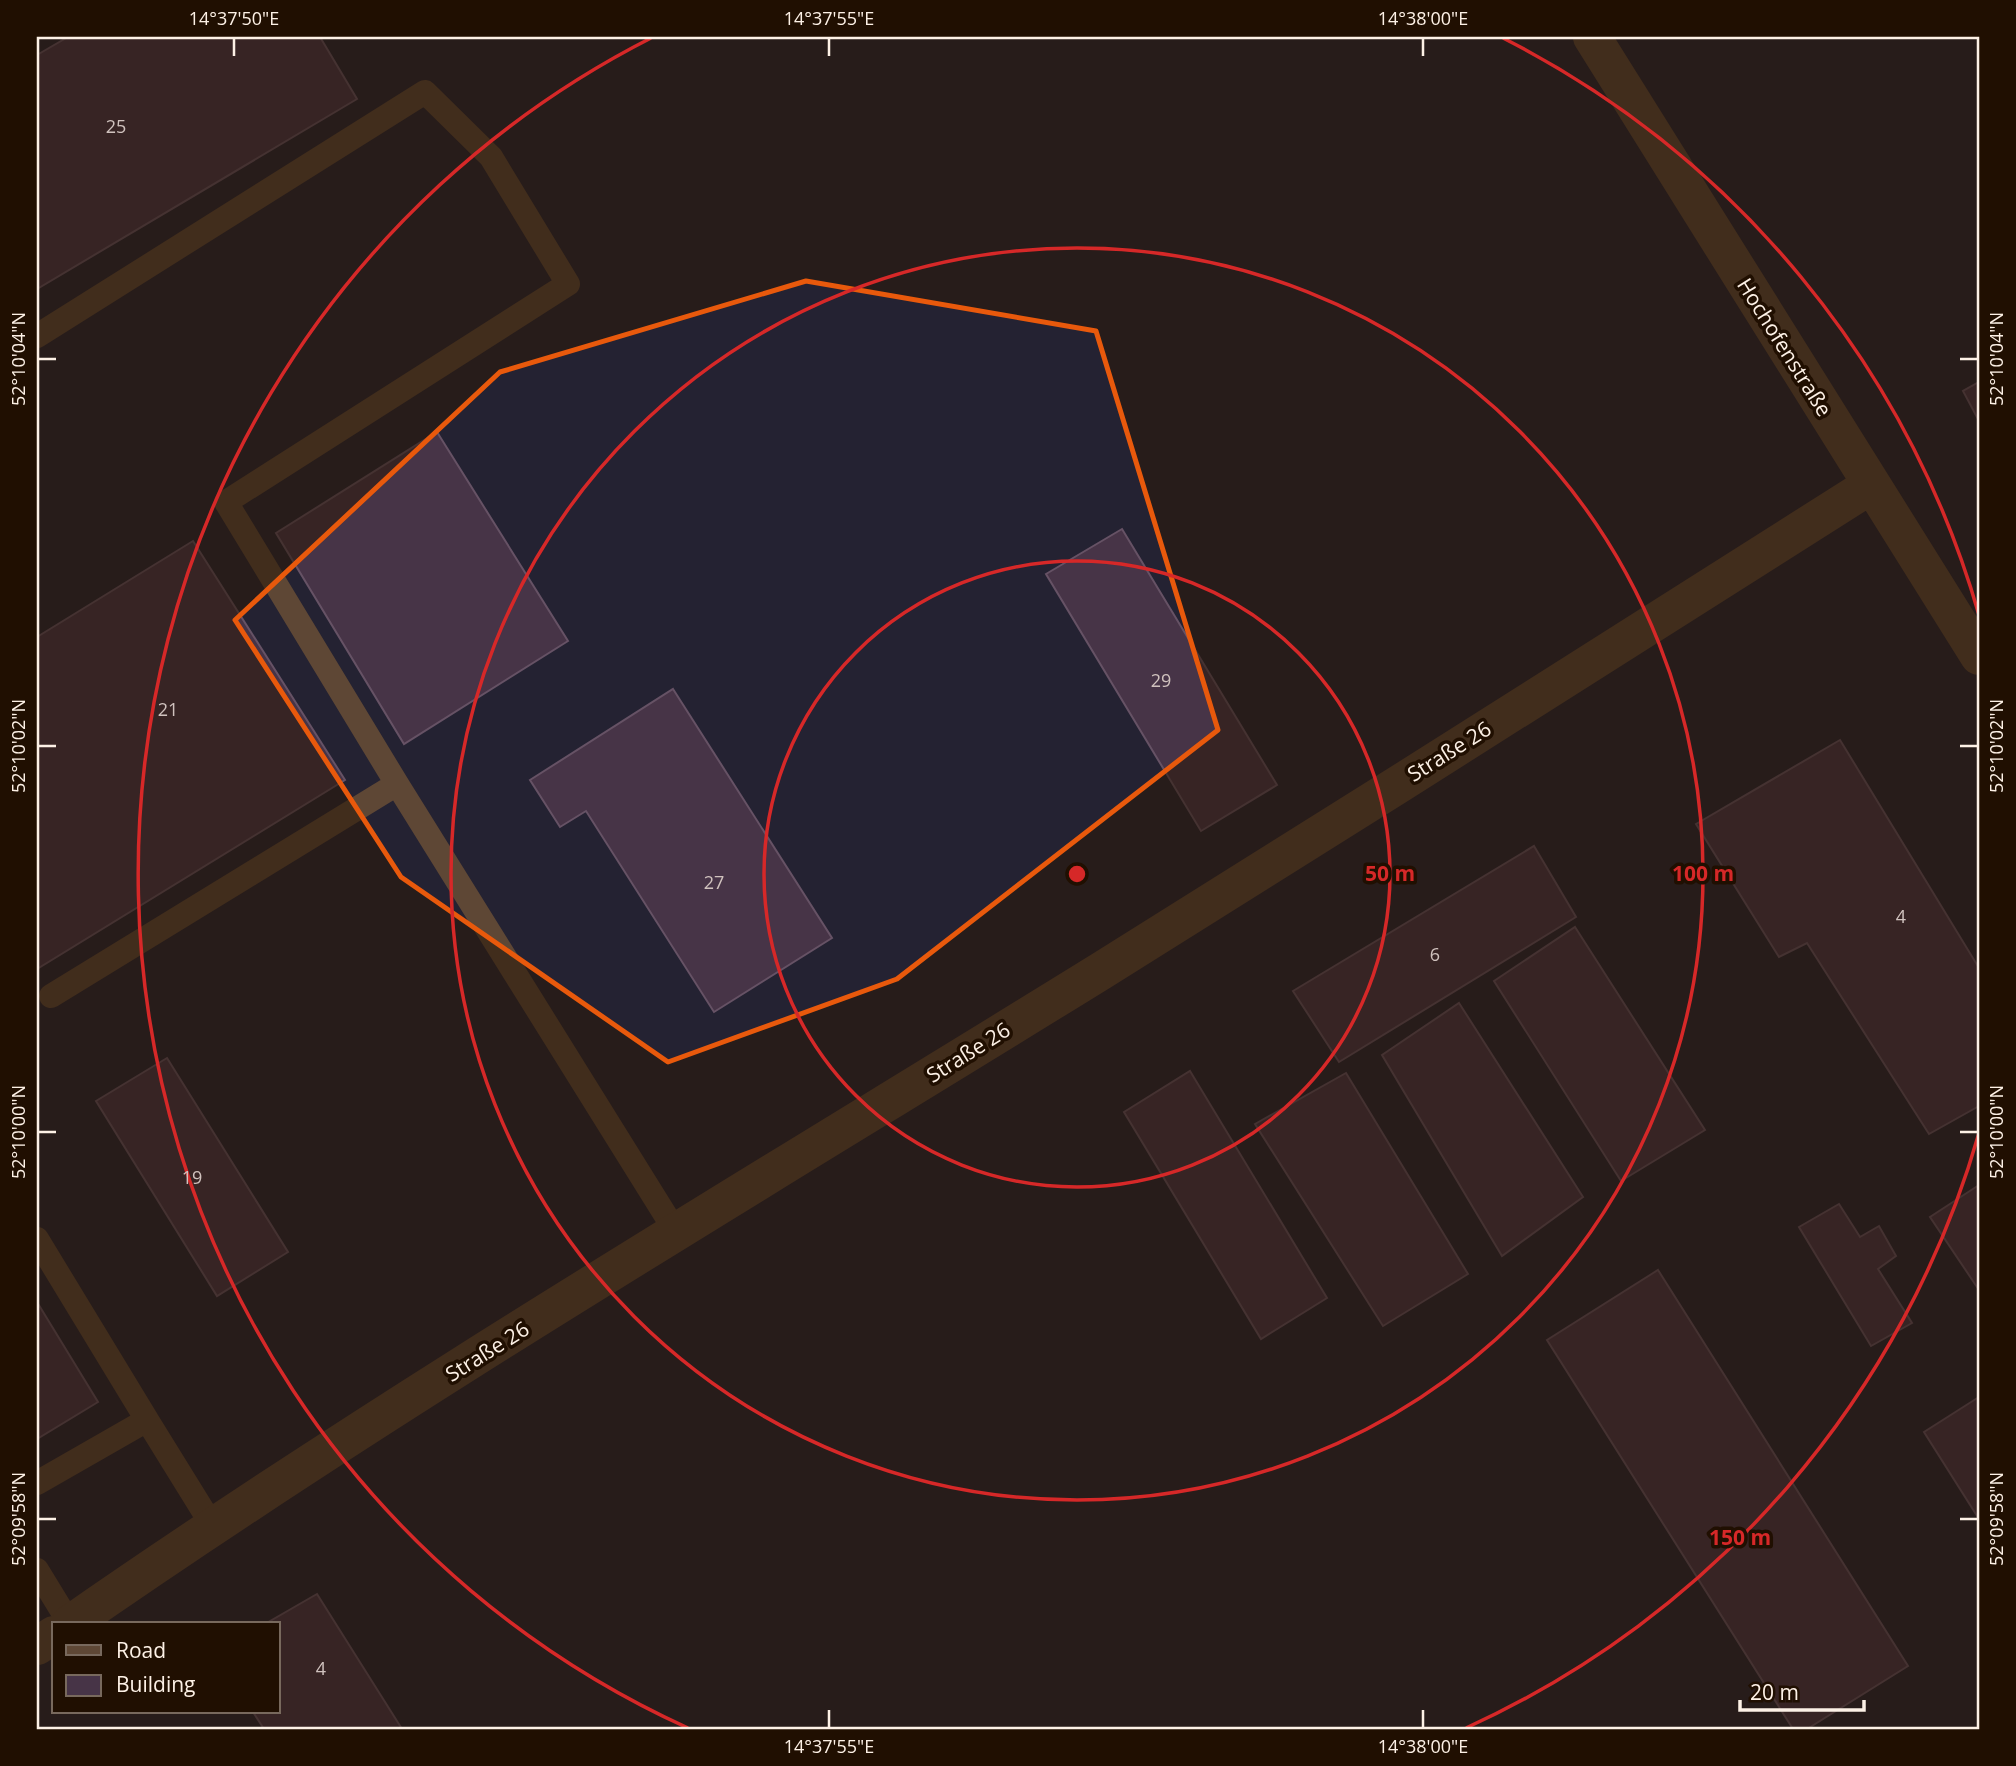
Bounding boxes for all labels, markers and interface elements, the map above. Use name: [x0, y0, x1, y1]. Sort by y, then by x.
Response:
text: 14°37'50"E: [189, 6, 279, 30]
text: 14°37'55"E: [784, 6, 874, 30]
text: 14°38'00"E: [1378, 6, 1468, 30]
house number: 25: [106, 114, 126, 138]
street label: Hochofenstraße: [1731, 273, 1839, 421]
text: 52°10'04"N: [6, 312, 30, 406]
text: 52°10'04"N: [1984, 312, 2008, 406]
house number: 29: [1151, 668, 1171, 692]
house number: 21: [158, 697, 178, 721]
text: 52°10'02"N: [6, 699, 30, 793]
text: 52°10'02"N: [1984, 699, 2008, 793]
street label: Straße 26: [1402, 714, 1496, 788]
text: 50 m: [1365, 859, 1415, 887]
text: 100 m: [1672, 859, 1734, 887]
centre of rings: [1065, 862, 1089, 886]
house number: 27: [704, 870, 724, 894]
house number: 4: [1896, 904, 1906, 928]
house number: 6: [1430, 942, 1440, 966]
street label: Straße 26: [921, 1015, 1015, 1089]
text: 52°10'00"N: [6, 1085, 30, 1179]
text: 52°10'00"N: [1984, 1085, 2008, 1179]
house number: 19: [182, 1165, 202, 1189]
street label: Straße 26: [440, 1314, 534, 1388]
text: 52°09'58"N: [6, 1472, 30, 1566]
text: 52°09'58"N: [1984, 1472, 2008, 1566]
text: 150 m: [1709, 1523, 1771, 1551]
legend: [52, 1622, 280, 1714]
text: Road: [116, 1636, 166, 1664]
house number: 4: [316, 1656, 326, 1680]
scale bar: [1740, 1668, 1864, 1712]
text: Building: [116, 1670, 195, 1698]
text: 20 m: [1750, 1678, 1799, 1706]
text: 14°37'55"E: [784, 1734, 874, 1758]
text: 14°38'00"E: [1378, 1734, 1468, 1758]

